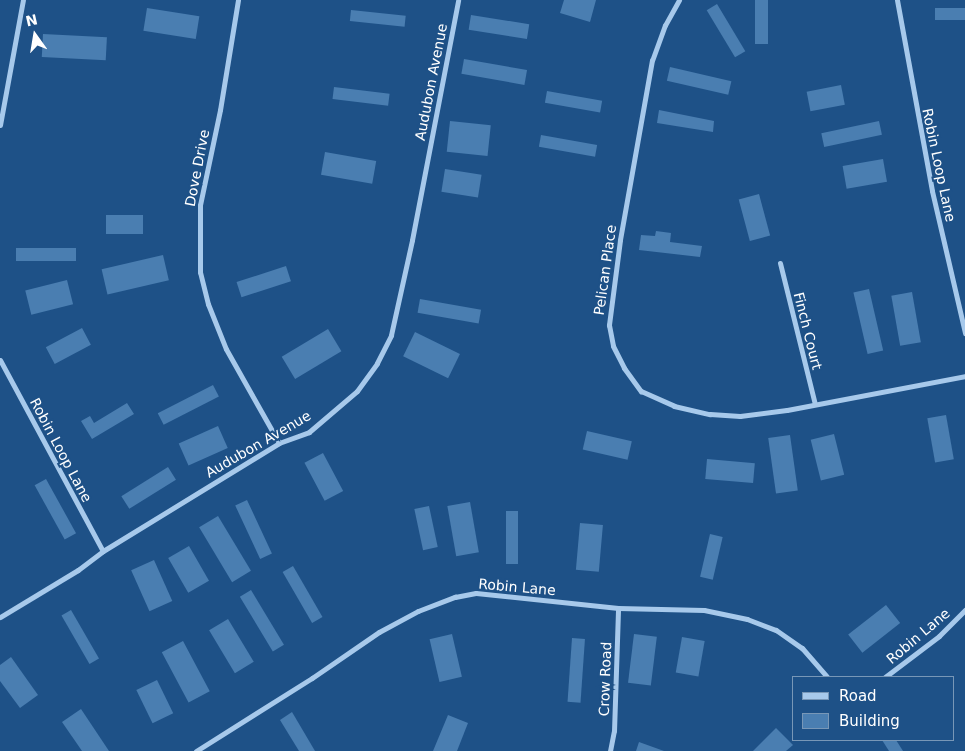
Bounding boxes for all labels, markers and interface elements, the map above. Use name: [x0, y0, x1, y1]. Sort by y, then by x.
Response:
north arrow: [10, 10, 60, 60]
text: N: [24, 11, 39, 29]
street label: Audubon Avenue: [411, 22, 451, 142]
street label: Robin Loop Lane: [919, 107, 959, 223]
street label: Dove Drive: [181, 128, 213, 208]
street label: Pelican Place: [590, 224, 620, 316]
street label: Finch Court: [790, 291, 826, 371]
street label: Robin Loop Lane: [26, 395, 96, 505]
street label: Audubon Avenue: [202, 407, 314, 481]
street label: Robin Lane: [478, 575, 556, 599]
street label: Robin Lane: [883, 605, 953, 667]
street label: Crow Road: [595, 641, 615, 717]
legend: [792, 676, 955, 741]
text: Road: [839, 687, 877, 705]
text: Building: [839, 712, 900, 730]

